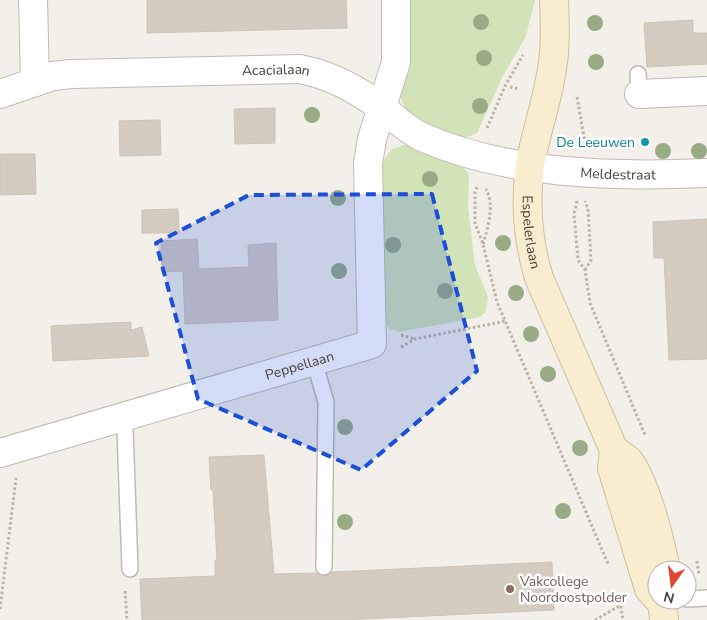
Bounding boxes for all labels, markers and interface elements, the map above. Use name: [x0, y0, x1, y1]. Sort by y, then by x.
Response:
street label: Acacialaan: [242, 60, 312, 81]
place label: De Leeuwen: [556, 133, 635, 152]
marker: De Leeuwen: [639, 136, 651, 148]
street label: Meldestraat: [580, 163, 656, 184]
street label: Espelerlaan: [518, 195, 545, 271]
street label: Peppellaan: [263, 347, 336, 385]
north arrow: [647, 560, 697, 610]
place label: Vakcollege Noordoostpolder: [519, 572, 627, 607]
marker: Vakcollege Noordoostpolder: [504, 583, 516, 595]
text: N: [662, 587, 676, 608]

